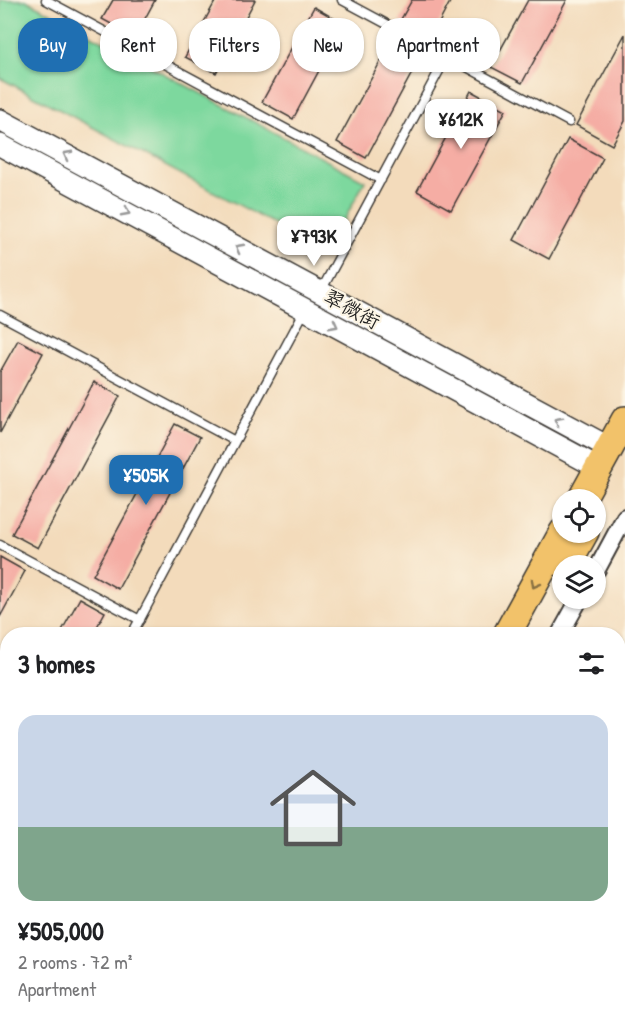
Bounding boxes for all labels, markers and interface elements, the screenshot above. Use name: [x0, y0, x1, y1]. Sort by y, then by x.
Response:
chip: Buy: [18, 18, 88, 72]
chip: Rent: [100, 18, 177, 72]
chip: Filters: [189, 18, 280, 72]
chip: New: [292, 18, 364, 72]
chip: Apartment: [376, 18, 500, 72]
pin: ¥612K: [419, 99, 503, 150]
text: ¥612K: [439, 105, 483, 132]
one-way arrow: [63, 151, 73, 162]
one-way arrow: [119, 205, 130, 216]
pin: ¥793K: [272, 216, 356, 267]
text: ¥793K: [291, 222, 337, 249]
one-way arrow: [235, 244, 245, 255]
street label: 翠微街: [319, 283, 385, 335]
one-way arrow: [328, 318, 338, 329]
one-way arrow: [554, 417, 564, 428]
pin: ¥505K: [104, 455, 188, 506]
text: ¥505K: [123, 461, 169, 488]
map controls: [552, 489, 606, 609]
button: locate: [552, 489, 606, 543]
button: layers: [552, 555, 606, 609]
one-way arrow: [531, 577, 542, 588]
text: 3 homes: [18, 646, 95, 681]
icon: filters: [575, 647, 608, 680]
icon: home: [259, 754, 367, 862]
text: ¥505,000: [18, 913, 104, 948]
text: 2 rooms · 72 m²: [18, 948, 132, 975]
text: Apartment: [18, 975, 96, 1002]

